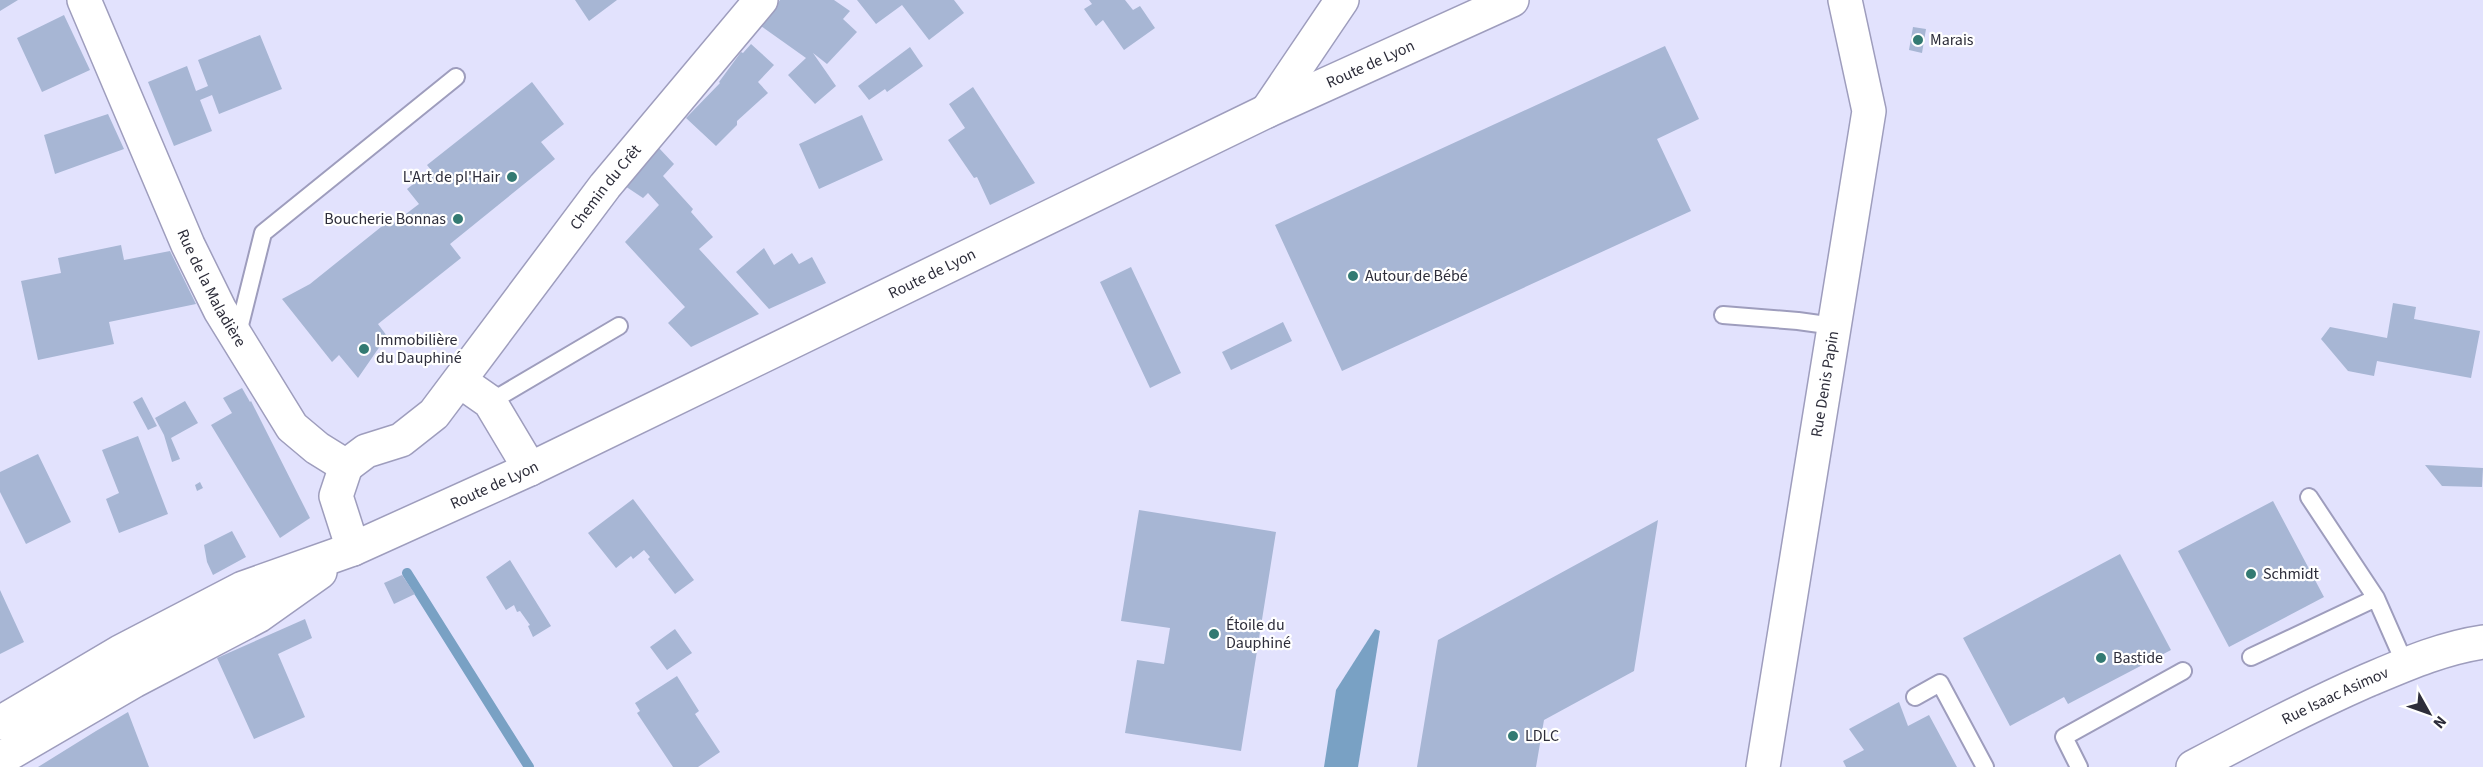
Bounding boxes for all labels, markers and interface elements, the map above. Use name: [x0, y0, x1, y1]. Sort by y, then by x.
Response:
place label: Marais: [1930, 29, 1974, 51]
marker: Marais: [1911, 33, 1925, 47]
street label: Route de Lyon: [1323, 35, 1418, 94]
street label: Chemin du Crêt: [565, 139, 647, 235]
place label: L'Art de pl'Hair: [403, 166, 500, 188]
marker: L'Art de pl'Hair: [505, 170, 519, 184]
place label: Boucherie Bonnas: [324, 208, 446, 230]
marker: Boucherie Bonnas: [451, 212, 465, 226]
street label: Rue de la Maladière: [171, 226, 251, 351]
street label: Route de Lyon: [885, 243, 979, 304]
place label: Autour de Bébé: [1365, 265, 1468, 287]
marker: Autour de Bébé: [1346, 269, 1360, 283]
place label: Immobilière du Dauphiné: [376, 329, 462, 369]
street label: Rue Denis Papin: [1805, 329, 1844, 439]
marker: Immobilière du Dauphiné: [357, 342, 371, 356]
street label: Route de Lyon: [447, 455, 542, 515]
place label: Schmidt: [2263, 563, 2320, 585]
marker: Schmidt: [2244, 567, 2258, 581]
place label: Étoile du Dauphiné: [1226, 614, 1291, 654]
marker: Étoile du Dauphiné: [1207, 627, 1221, 641]
place label: Bastide: [2113, 647, 2163, 669]
marker: Bastide: [2094, 651, 2108, 665]
street label: Rue Isaac Asimov: [2278, 661, 2392, 730]
north arrow: [2399, 683, 2459, 743]
text: N: [2428, 711, 2452, 733]
place label: LDLC: [1525, 725, 1559, 747]
marker: LDLC: [1506, 729, 1520, 743]

